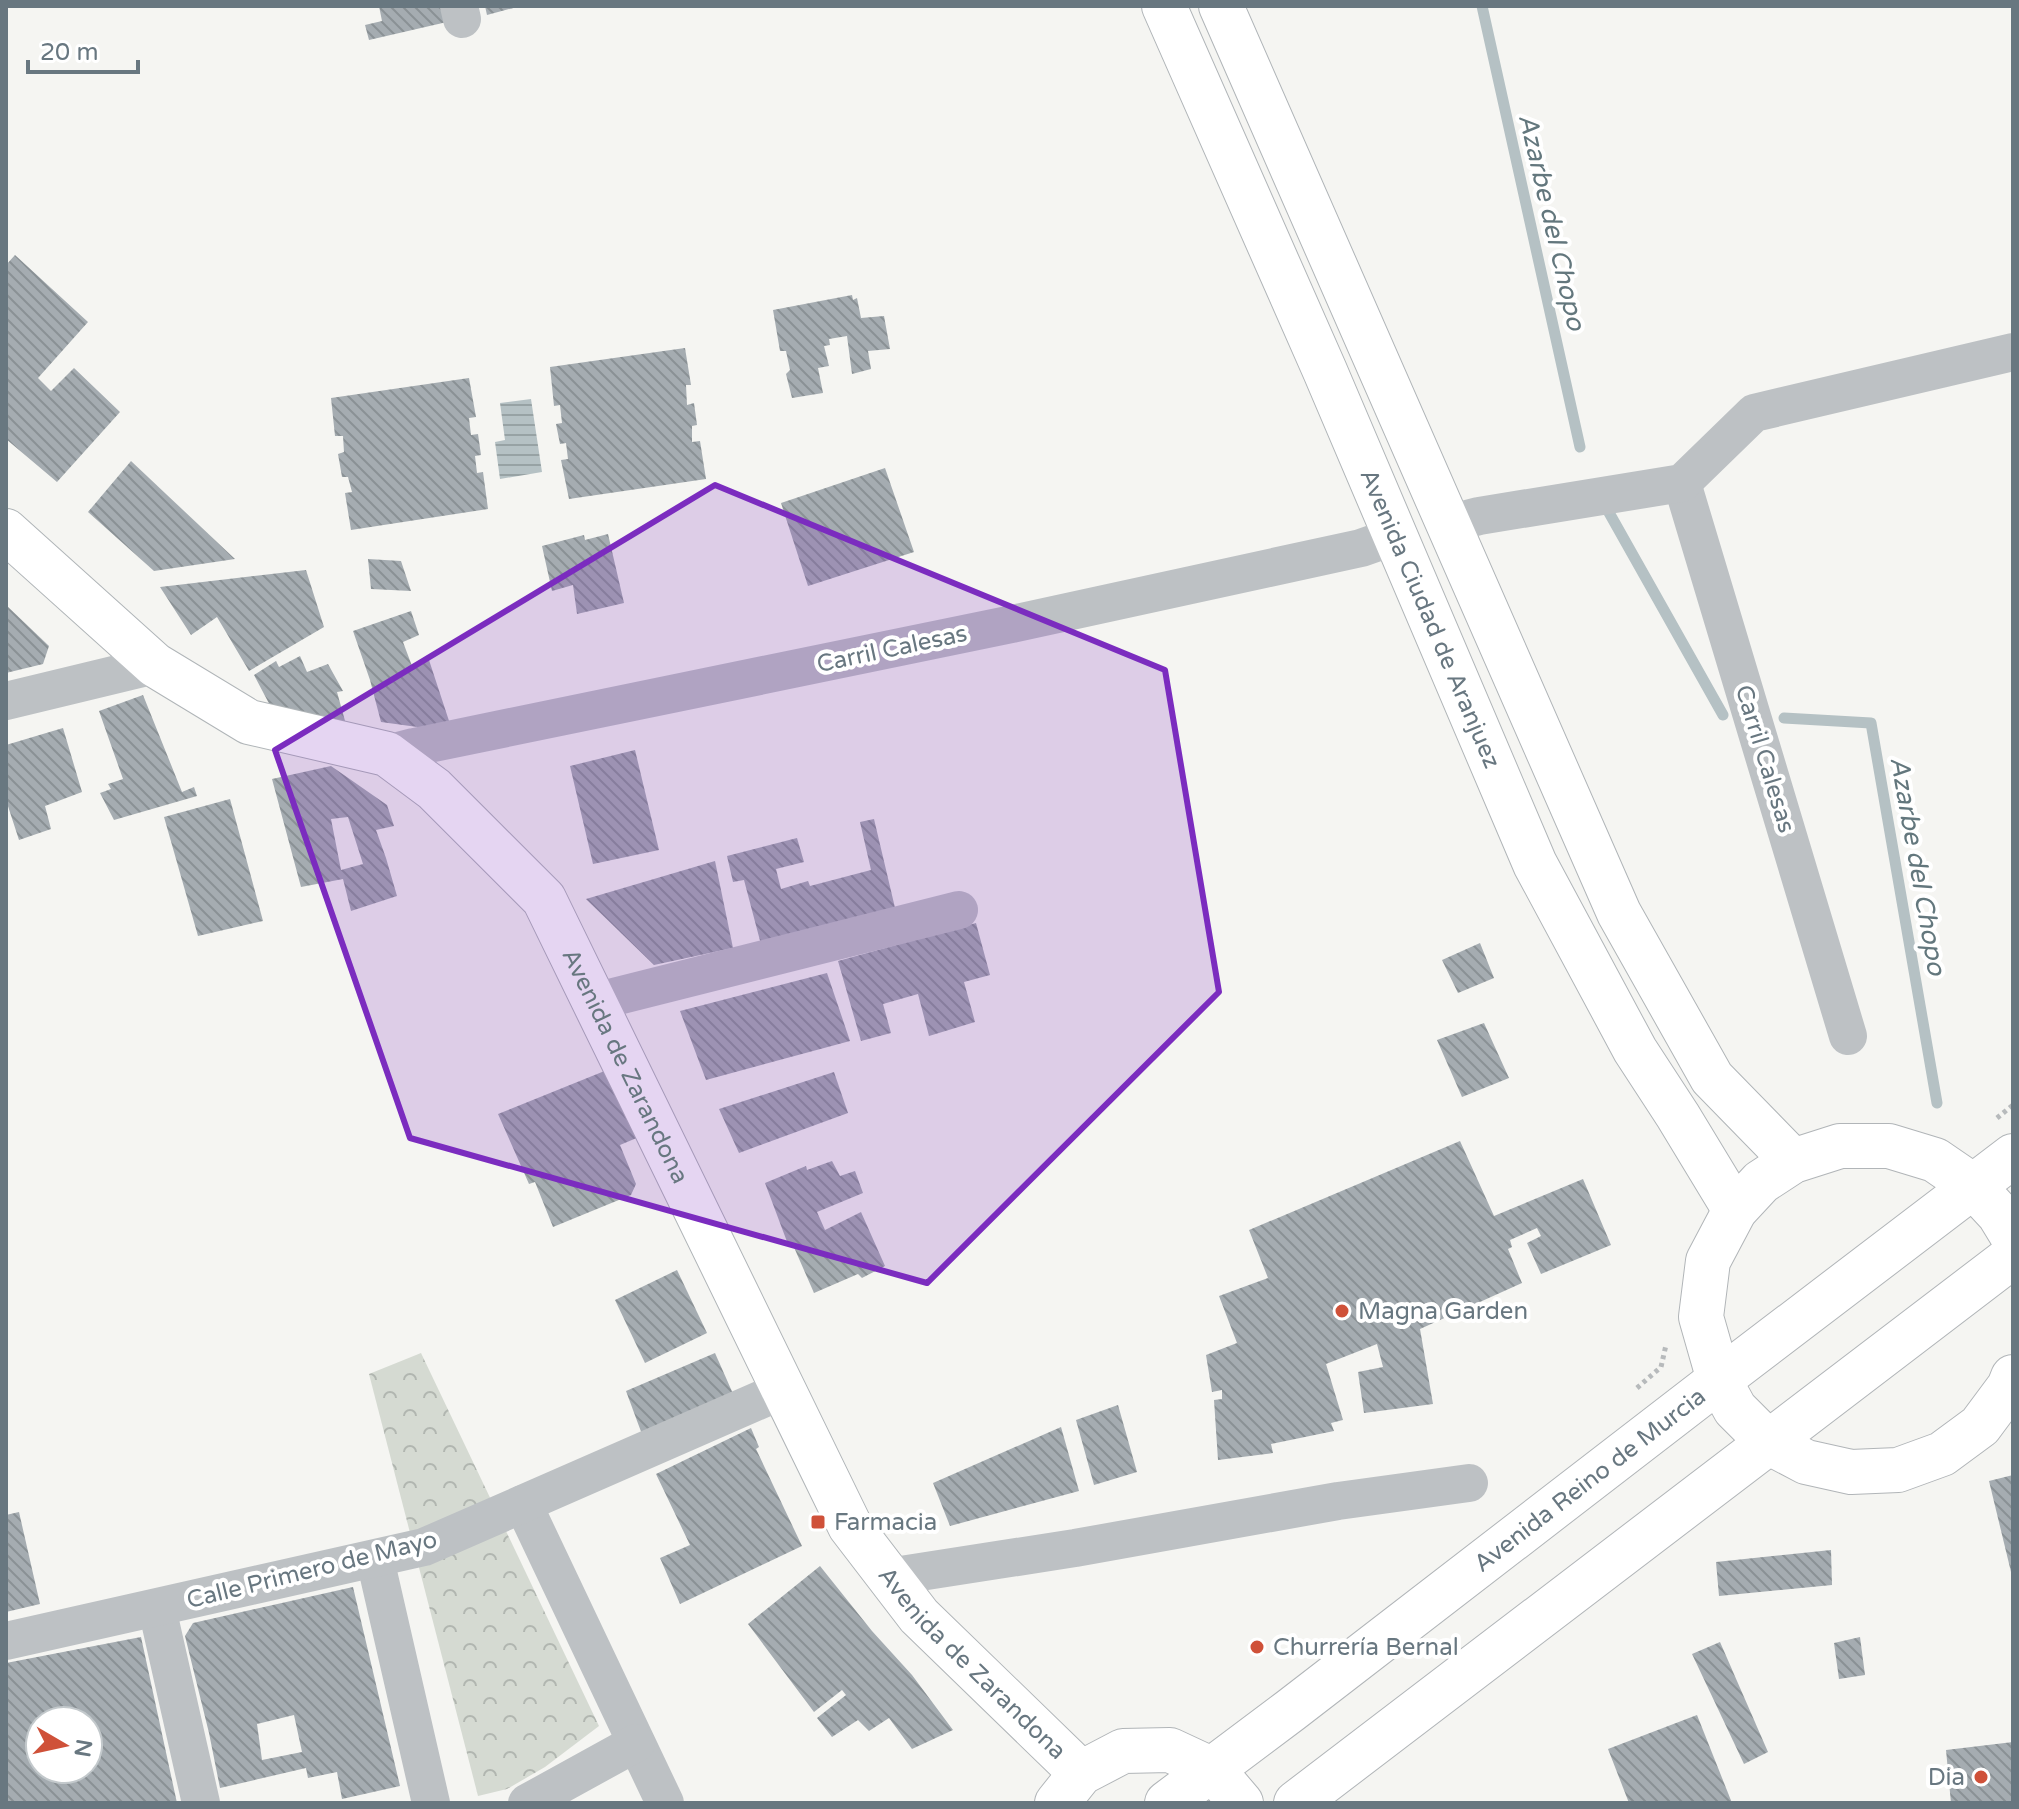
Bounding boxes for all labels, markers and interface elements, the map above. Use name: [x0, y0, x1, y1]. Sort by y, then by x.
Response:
scale bar: [28, 24, 138, 74]
text: 20 m: [40, 38, 98, 67]
water label: Azarbe del Chopo: [1512, 111, 1592, 334]
street label: Avenida Ciudad de Aranjuez: [1354, 465, 1507, 773]
street label: Carril Calesas: [814, 619, 970, 679]
street label: Carril Calesas: [1729, 682, 1801, 836]
water label: Azarbe del Chopo: [1884, 754, 1953, 979]
street label: Avenida de Zarandona: [556, 944, 695, 1188]
place label: Magna Garden: [1358, 1297, 1528, 1326]
marker: Magna Garden: [1333, 1302, 1351, 1320]
street label: Avenida Reino de Murcia: [1468, 1381, 1711, 1578]
place label: Farmacia: [834, 1508, 937, 1537]
marker: Farmacia: [809, 1513, 827, 1531]
street label: Calle Primero de Mayo: [184, 1525, 440, 1615]
street label: Avenida de Zarandona: [872, 1561, 1072, 1765]
place label: Churrería Bernal: [1273, 1633, 1459, 1662]
marker: Churrería Bernal: [1248, 1638, 1266, 1656]
north arrow: [24, 1705, 104, 1785]
text: N: [69, 1737, 97, 1759]
place label: Dia: [1928, 1763, 1965, 1792]
marker: Dia: [1972, 1768, 1990, 1786]

